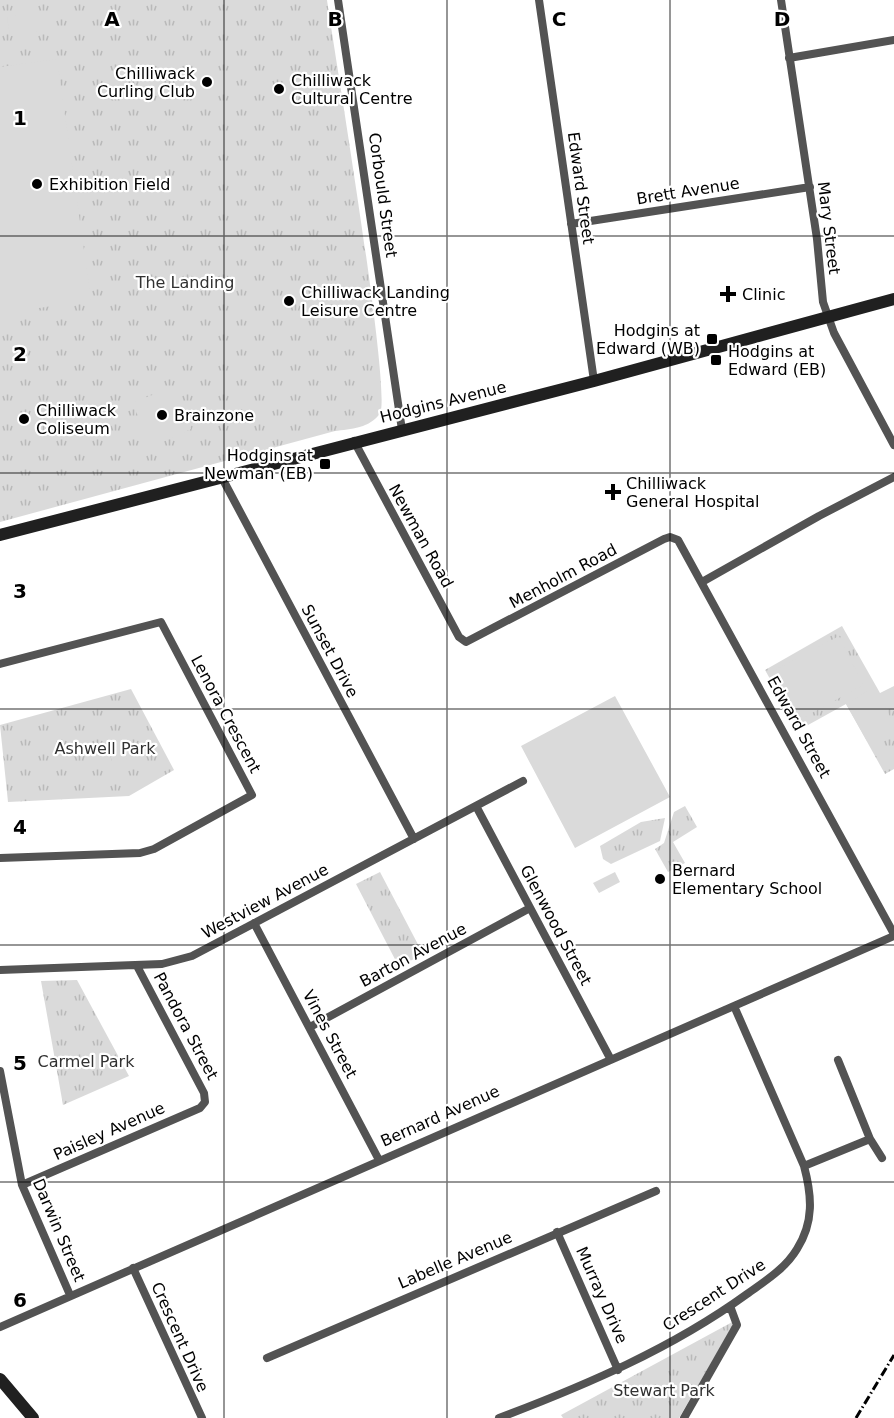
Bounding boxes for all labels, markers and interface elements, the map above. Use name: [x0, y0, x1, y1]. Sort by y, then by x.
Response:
text: A: [104, 7, 120, 31]
text: B: [327, 7, 343, 31]
text: C: [552, 7, 566, 31]
text: D: [774, 7, 790, 31]
place label: Chilliwack Curling Club: [97, 64, 196, 101]
place label: Chilliwack Cultural Centre: [291, 71, 413, 108]
marker: Chilliwack Curling Club: [200, 75, 214, 89]
marker: Chilliwack Cultural Centre: [272, 82, 286, 96]
text: 1: [13, 106, 27, 130]
street label: Corbould Street: [365, 131, 401, 259]
street label: Edward Street: [564, 131, 598, 245]
street label: Brett Avenue: [635, 173, 741, 209]
place label: Exhibition Field: [49, 175, 170, 194]
marker: Exhibition Field: [30, 177, 44, 191]
street label: Mary Street: [814, 181, 844, 275]
park label: The Landing: [135, 273, 234, 292]
place label: Chilliwack Landing Leisure Centre: [301, 283, 450, 320]
marker: Clinic: [719, 285, 737, 303]
place label: Clinic: [742, 285, 785, 304]
marker: Chilliwack Landing Leisure Centre: [282, 294, 296, 308]
place label: Hodgins at Edward (WB): [596, 321, 700, 358]
marker: Hodgins at Edward (WB): [705, 332, 719, 346]
text: 2: [13, 342, 27, 366]
place label: Hodgins at Edward (EB): [728, 342, 826, 379]
marker: Hodgins at Edward (EB): [709, 353, 723, 367]
street label: Hodgins Avenue: [378, 377, 508, 427]
place label: Chilliwack Coliseum: [36, 401, 117, 438]
place label: Brainzone: [174, 406, 254, 425]
marker: Brainzone: [155, 408, 169, 422]
marker: Chilliwack Coliseum: [17, 412, 31, 426]
place label: Hodgins at Newman (EB): [204, 446, 313, 483]
marker: Hodgins at Newman (EB): [318, 457, 332, 471]
place label: Chilliwack General Hospital: [626, 474, 759, 511]
street label: Newman Road: [385, 481, 457, 591]
marker: Chilliwack General Hospital: [604, 483, 622, 501]
street label: Menholm Road: [506, 540, 620, 612]
text: 3: [13, 579, 27, 603]
street label: Sunset Drive: [298, 601, 362, 701]
street label: Lenora Crescent: [187, 652, 265, 776]
street label: Edward Street: [763, 673, 835, 781]
park label: Ashwell Park: [55, 739, 156, 758]
text: 4: [13, 815, 27, 839]
street label: Westview Avenue: [198, 860, 332, 942]
place label: Bernard Elementary School: [672, 861, 822, 898]
street label: Glenwood Street: [516, 862, 596, 988]
marker: Bernard Elementary School: [653, 872, 667, 886]
street label: Barton Avenue: [356, 919, 470, 991]
street label: Pandora Street: [150, 969, 222, 1083]
street label: Vines Street: [299, 987, 361, 1081]
text: 5: [13, 1051, 27, 1075]
park label: Carmel Park: [38, 1052, 135, 1071]
street label: Bernard Avenue: [378, 1081, 502, 1151]
street label: Paisley Avenue: [50, 1098, 168, 1164]
street label: Darwin Street: [29, 1176, 89, 1284]
street label: Labelle Avenue: [395, 1227, 515, 1293]
street label: Murray Drive: [572, 1244, 632, 1346]
street label: Crescent Drive: [659, 1255, 769, 1335]
street label: Crescent Drive: [147, 1279, 213, 1395]
text: 6: [13, 1288, 27, 1312]
park label: Stewart Park: [613, 1381, 716, 1400]

